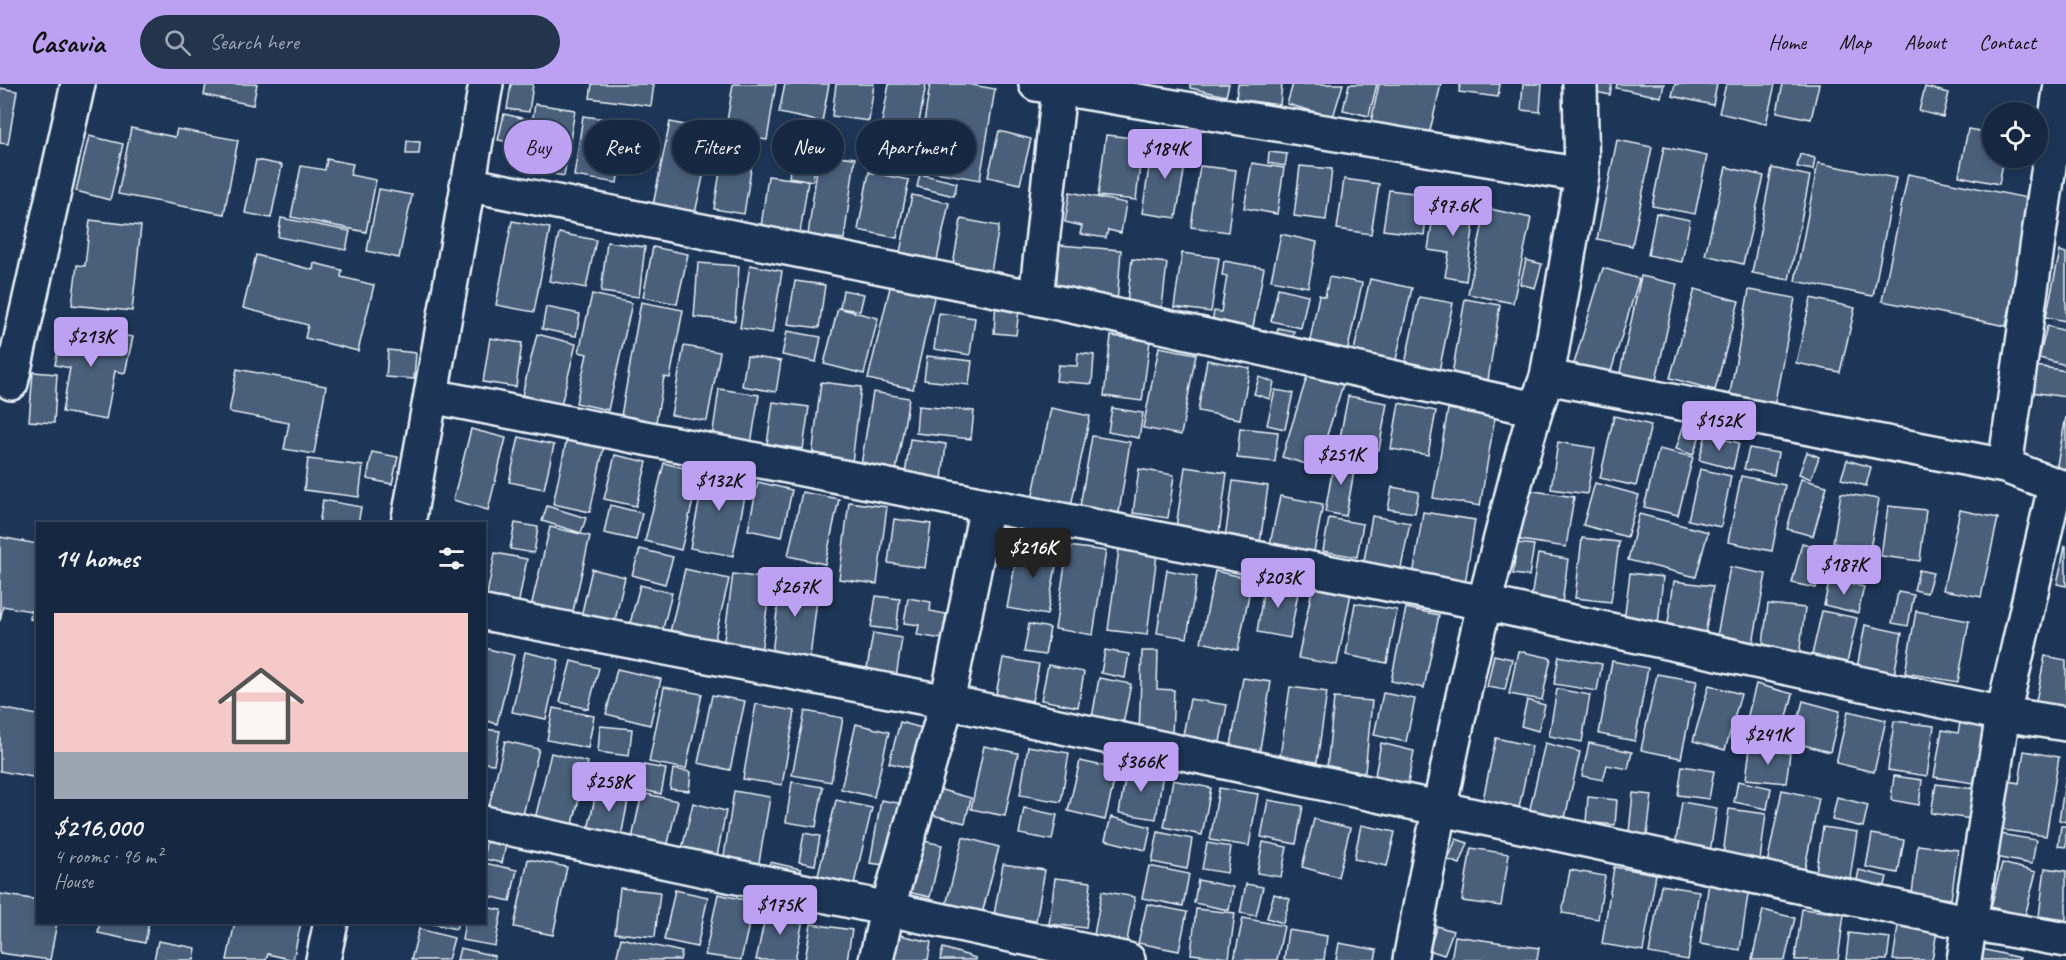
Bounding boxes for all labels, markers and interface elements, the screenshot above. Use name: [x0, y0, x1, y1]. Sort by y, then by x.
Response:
search box: [140, 15, 560, 69]
text: Casavia: [30, 25, 104, 60]
icon: search: [161, 26, 194, 59]
text: Search here: [209, 28, 299, 56]
text: Home: [1768, 29, 1806, 55]
text: Map: [1839, 29, 1871, 55]
text: About: [1904, 29, 1946, 55]
text: Contact: [1979, 29, 2036, 55]
map controls: [1982, 102, 2048, 168]
button: locate: [1982, 102, 2048, 168]
chip: Buy: [504, 120, 572, 174]
chip: Rent: [584, 120, 660, 174]
chip: Filters: [672, 120, 760, 174]
chip: New: [772, 120, 844, 174]
chip: Apartment: [856, 120, 976, 174]
pin: $184K: [1123, 129, 1207, 180]
text: $184K: [1142, 136, 1188, 161]
pin: $97.6K: [1404, 186, 1502, 237]
text: $97.6K: [1428, 193, 1478, 218]
pin: $213K: [49, 317, 133, 368]
text: $213K: [68, 324, 114, 349]
pin: $152K: [1677, 401, 1761, 452]
text: $152K: [1696, 408, 1742, 433]
pin: $251K: [1299, 435, 1383, 486]
text: $251K: [1318, 442, 1364, 467]
pin: $132K: [677, 461, 761, 512]
text: $132K: [696, 468, 742, 493]
pin: $216K: [991, 528, 1075, 579]
text: $216K: [1010, 535, 1056, 560]
text: 14 homes: [54, 542, 139, 575]
icon: filters: [435, 542, 468, 575]
pin: $187K: [1802, 545, 1886, 596]
text: $187K: [1821, 552, 1867, 577]
pin: $203K: [1236, 558, 1320, 609]
text: $203K: [1255, 565, 1301, 590]
pin: $267K: [753, 567, 837, 618]
text: $267K: [772, 574, 818, 599]
icon: home: [207, 652, 315, 760]
pin: $241K: [1726, 715, 1810, 766]
text: $241K: [1745, 722, 1791, 747]
pin: $366K: [1099, 742, 1183, 793]
text: $366K: [1118, 749, 1165, 774]
pin: $258K: [567, 762, 651, 813]
text: $258K: [586, 769, 632, 794]
text: $216,000: [54, 811, 142, 844]
text: 4 rooms · 96 m²: [54, 844, 162, 869]
text: House: [54, 869, 93, 894]
pin: $175K: [738, 885, 822, 936]
text: $175K: [757, 892, 803, 917]

